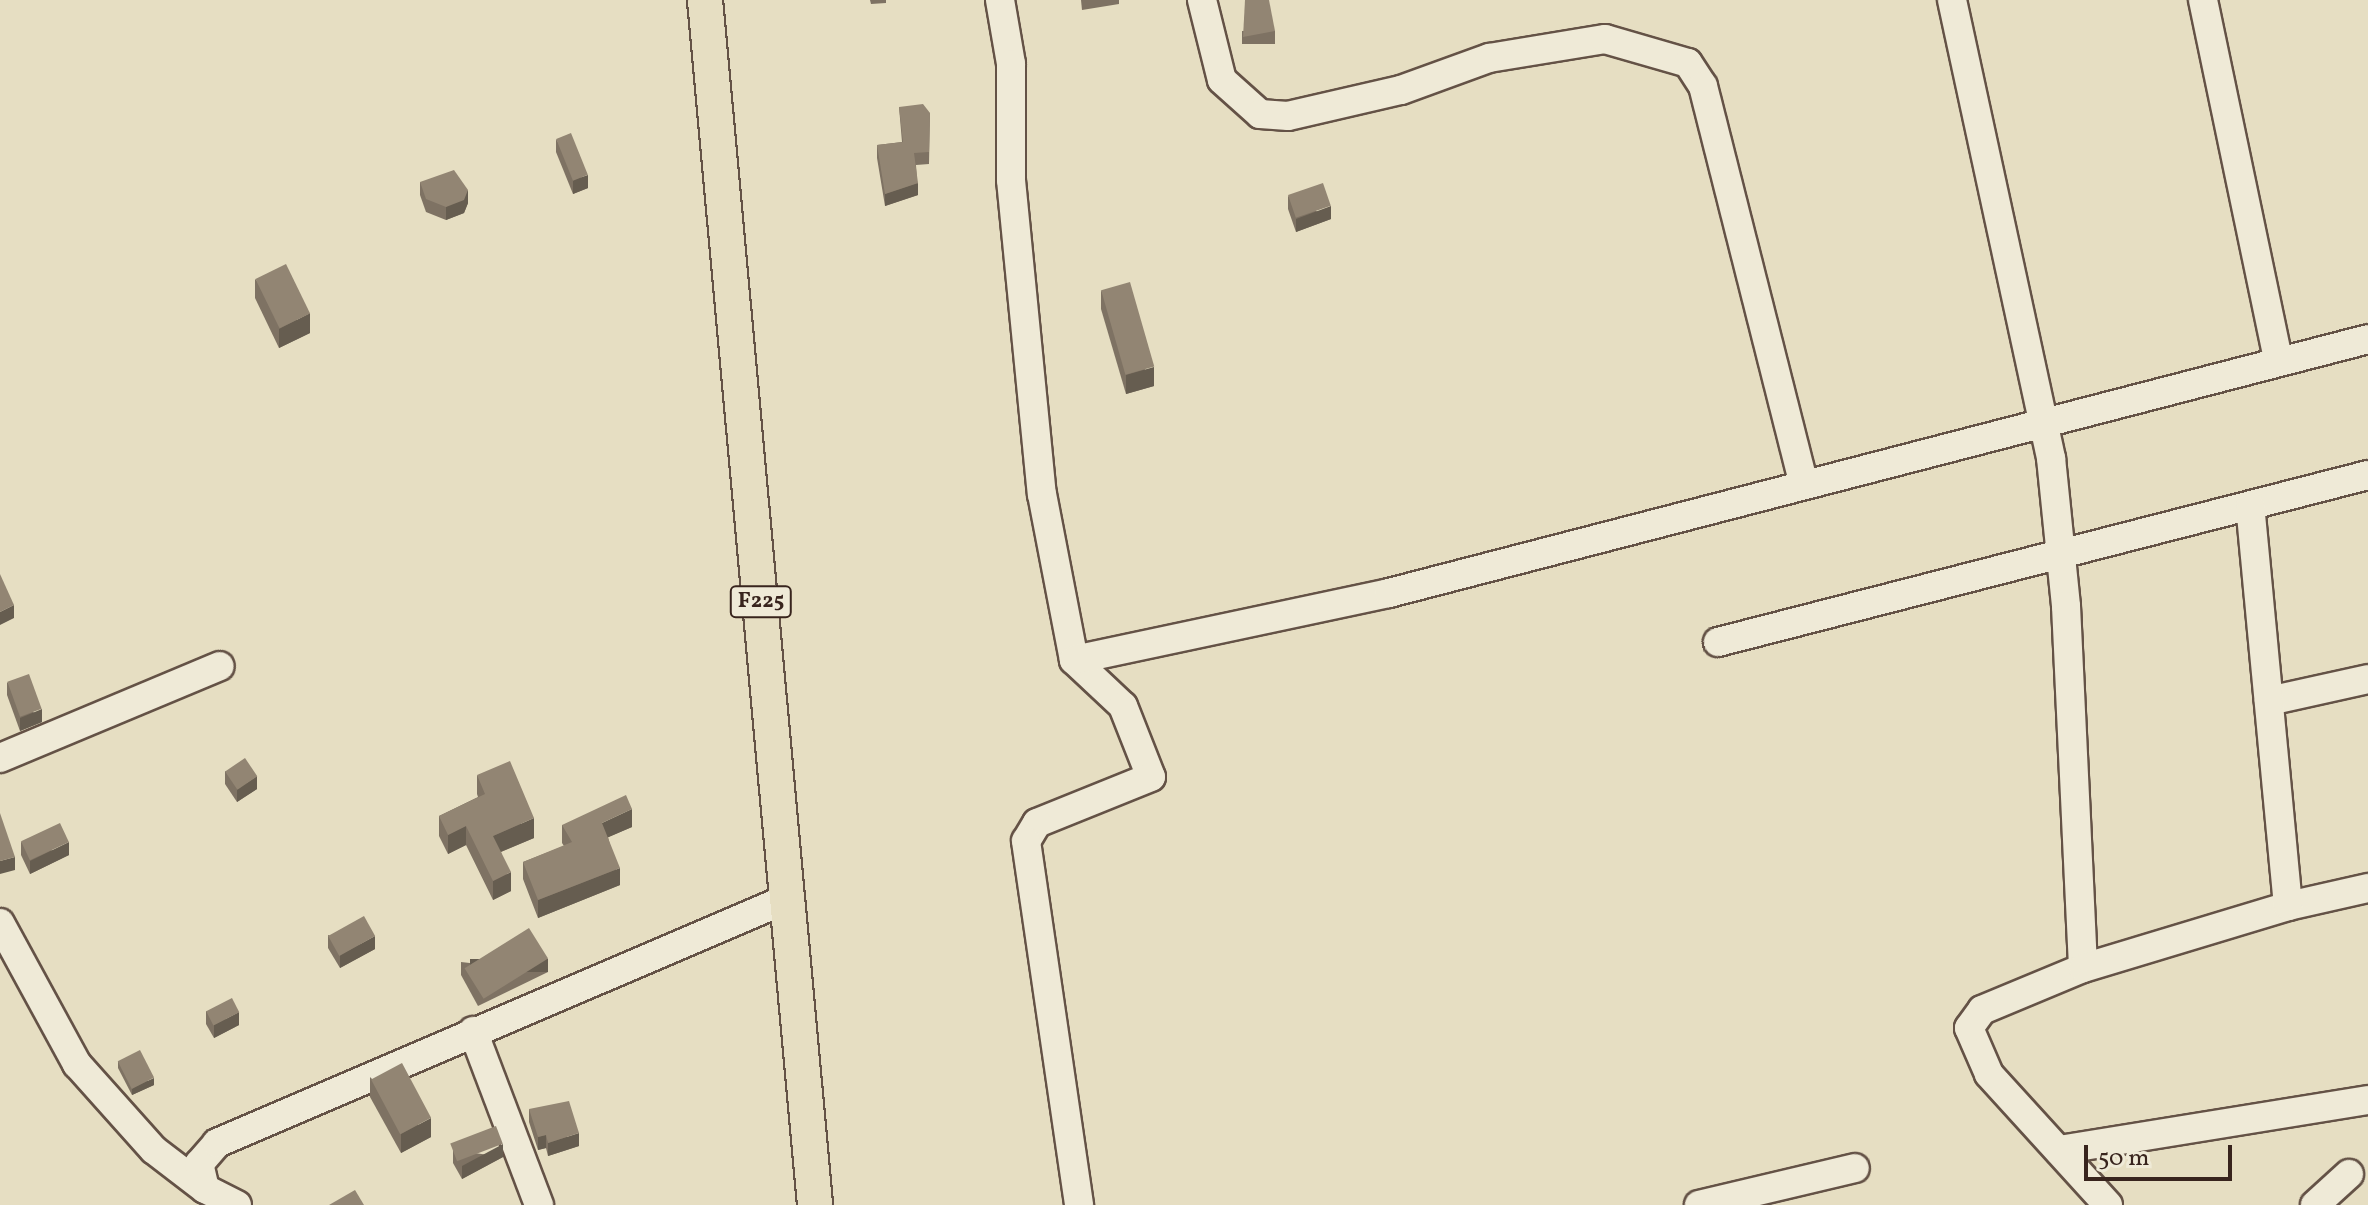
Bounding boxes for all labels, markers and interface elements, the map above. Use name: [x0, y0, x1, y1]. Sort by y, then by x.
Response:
road number: F225: [729, 584, 793, 620]
scale bar: [2088, 1129, 2236, 1179]
text: 50 m: [2098, 1142, 2150, 1176]

